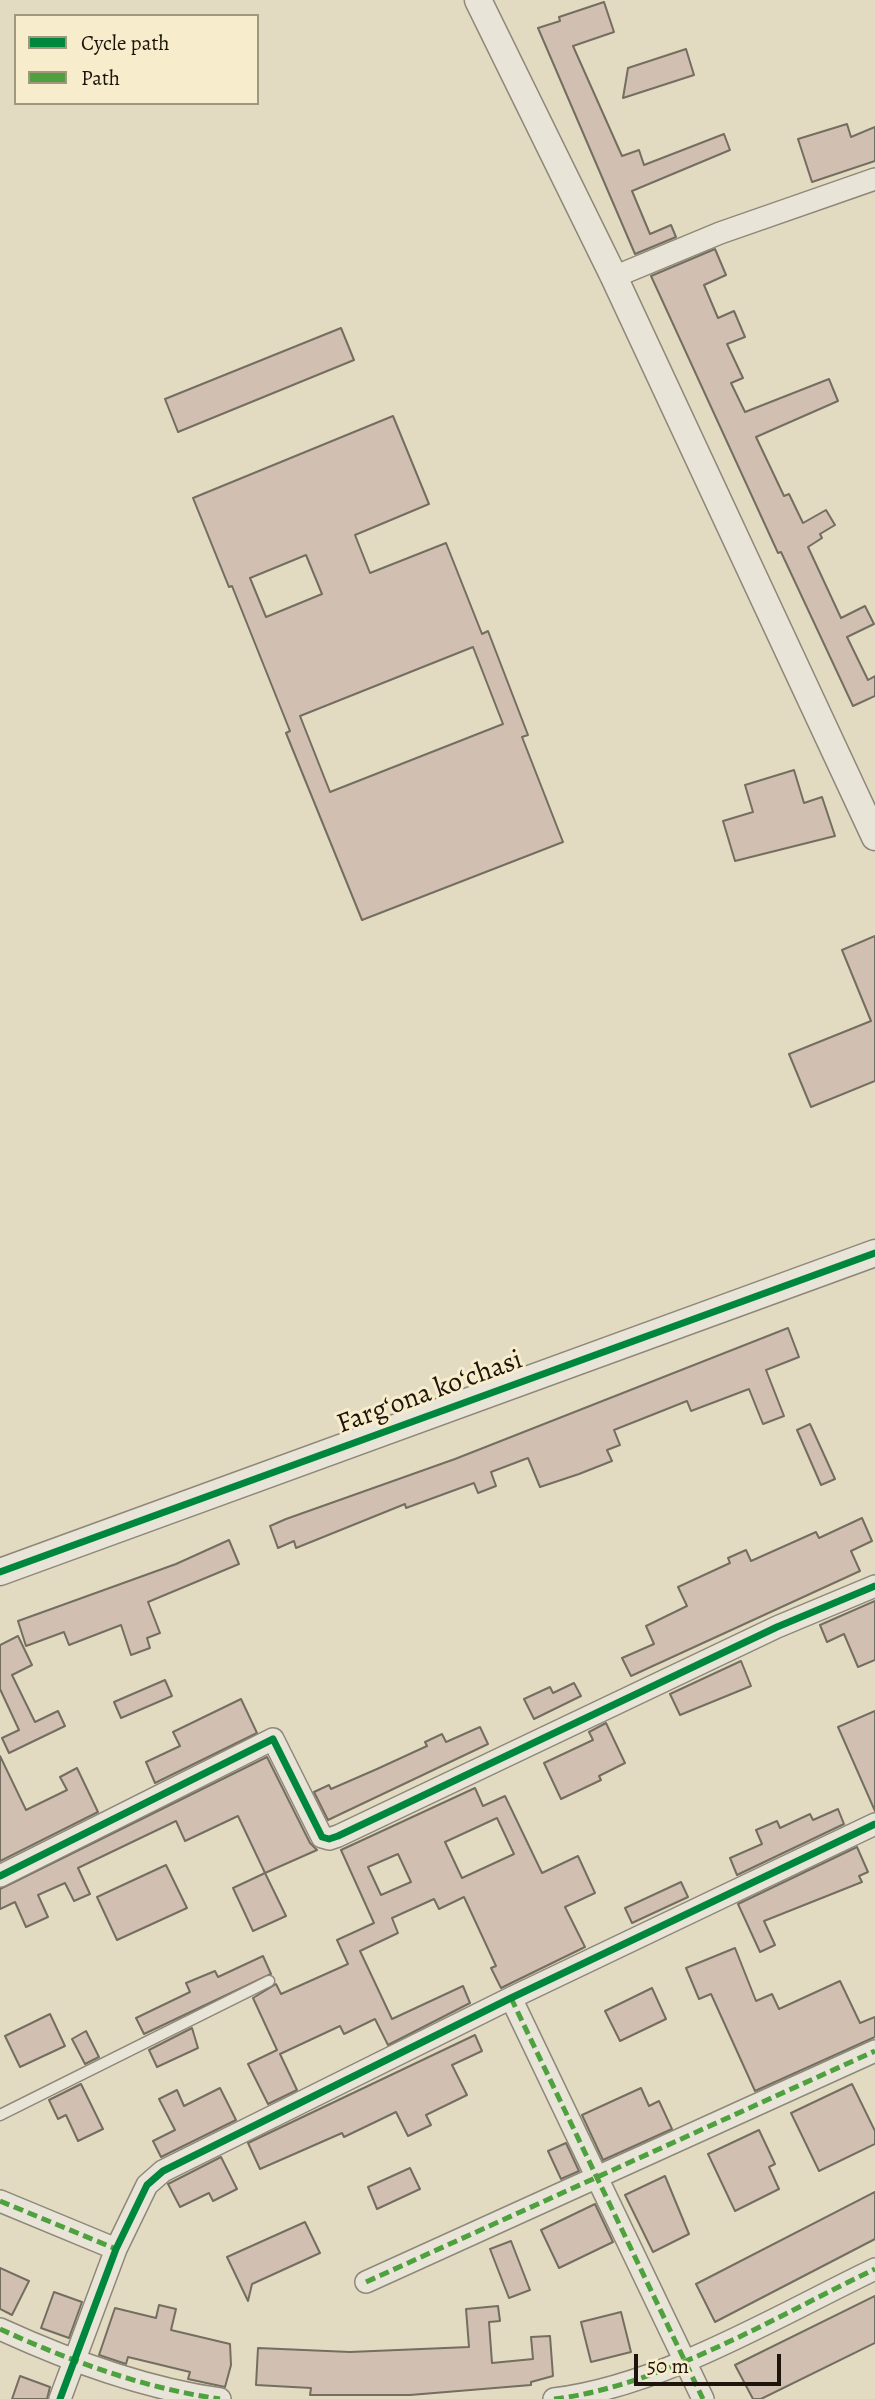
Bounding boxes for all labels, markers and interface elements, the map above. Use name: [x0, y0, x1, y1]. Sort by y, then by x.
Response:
legend: [14, 14, 259, 105]
text: Cycle path: [81, 29, 170, 57]
text: Path: [81, 64, 120, 92]
street label: Fargʻona koʻchasi: [333, 1344, 527, 1442]
scale bar: [637, 2340, 784, 2384]
text: 50 m: [647, 2352, 689, 2380]

